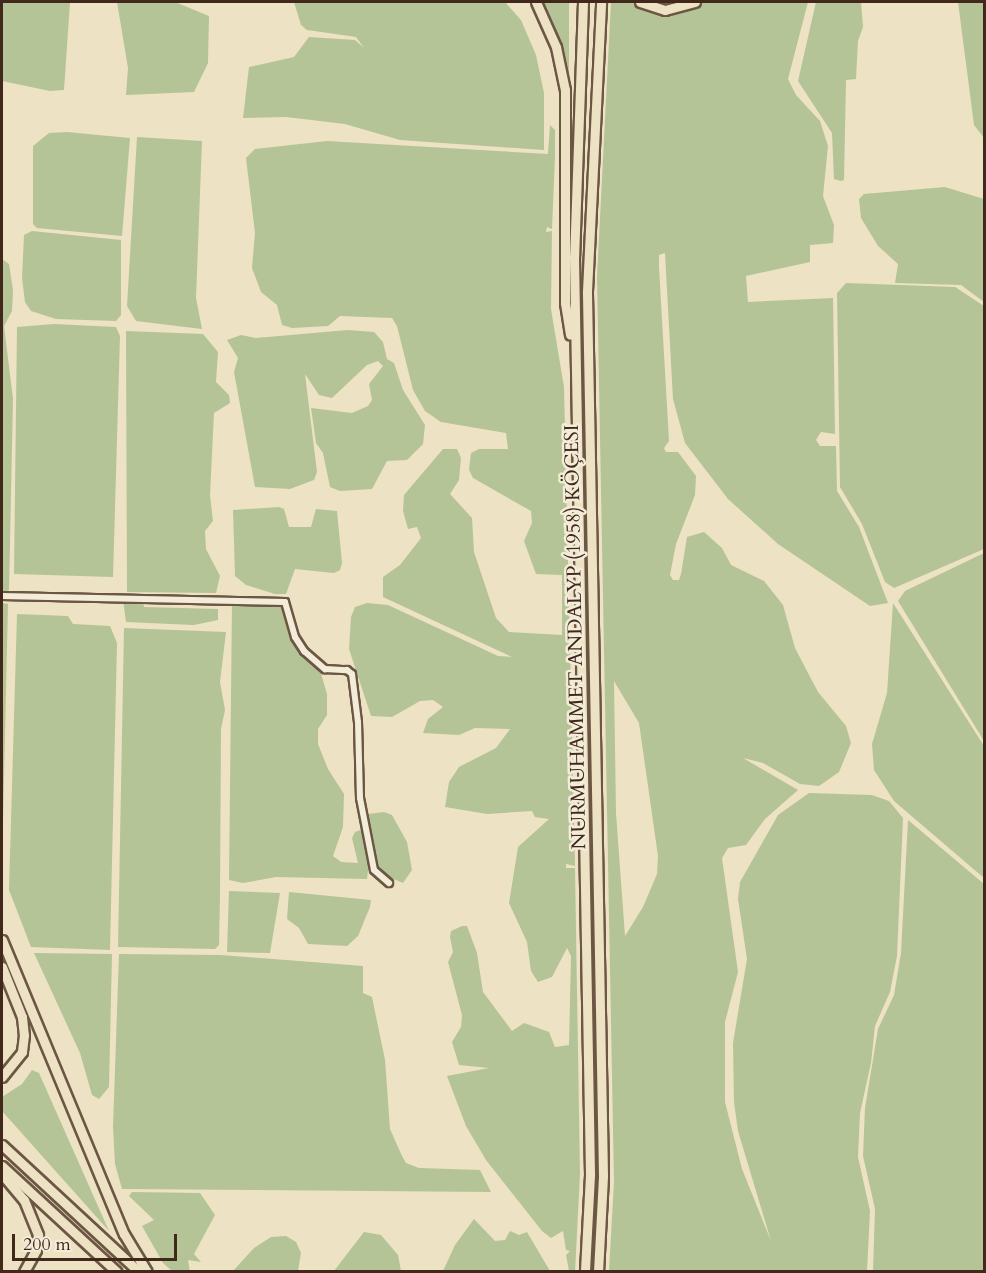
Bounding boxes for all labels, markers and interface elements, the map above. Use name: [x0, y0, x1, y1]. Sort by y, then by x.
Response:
street label: NURMUHAMMET ANDALYP (1958) KÖÇESI: [559, 424, 591, 850]
scale bar: [15, 1222, 180, 1260]
text: 200 m: [23, 1232, 71, 1257]

